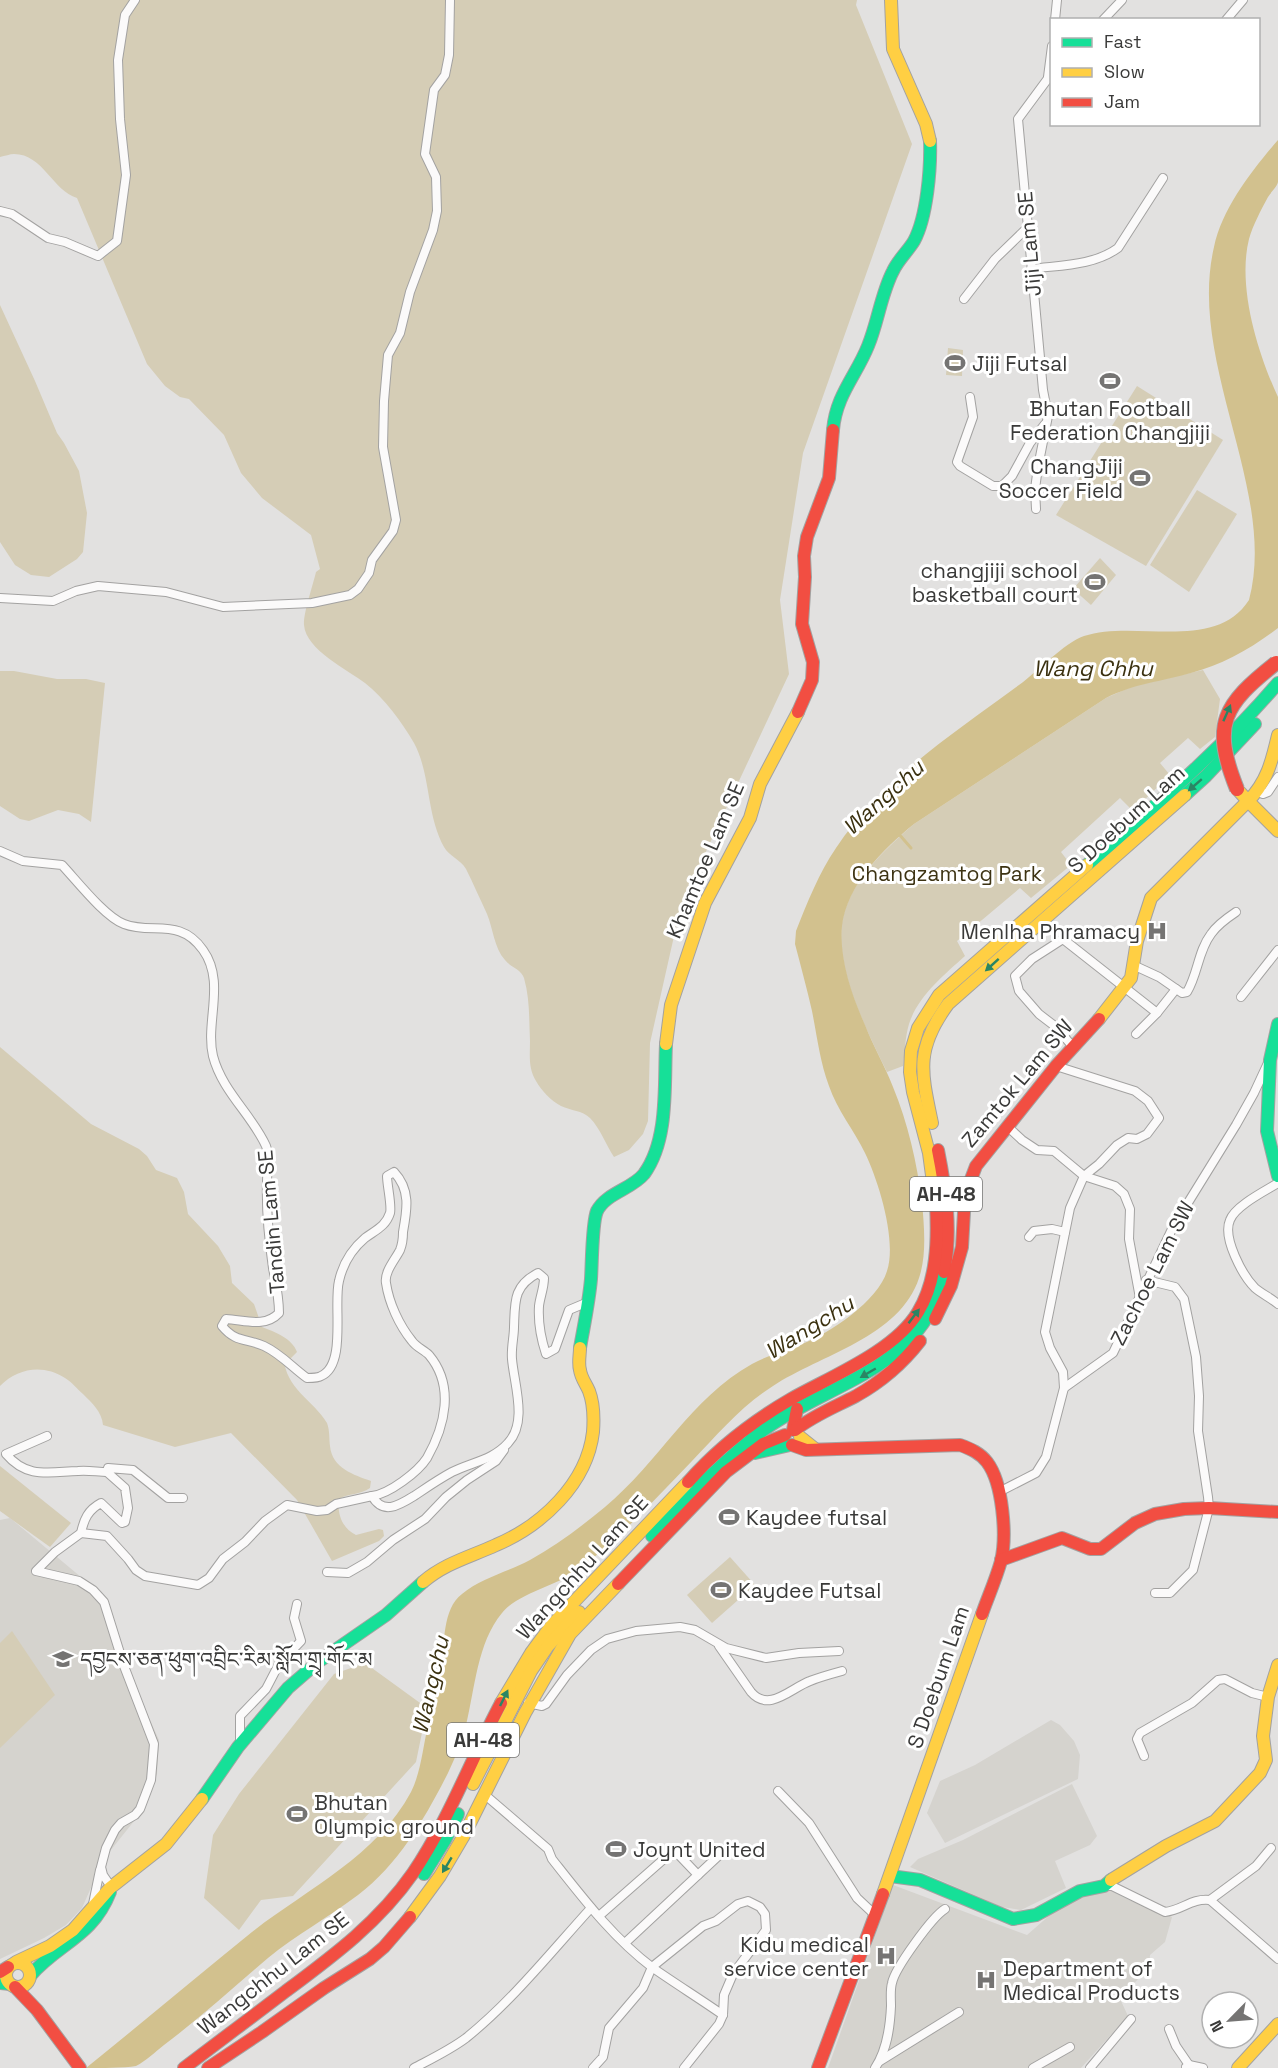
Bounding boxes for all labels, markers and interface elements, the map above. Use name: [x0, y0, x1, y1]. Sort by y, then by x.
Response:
legend: [1050, 18, 1260, 126]
text: Fast: [1104, 30, 1141, 53]
text: Slow: [1104, 60, 1145, 83]
text: Jam: [1104, 90, 1140, 113]
street label: Jiji Lam SE: [1011, 191, 1047, 297]
place label: Jiji Futsal: [972, 350, 1067, 377]
sports icon: Jiji Futsal: [943, 351, 967, 375]
sports icon: Bhutan Football Federation Changjiji: [1098, 369, 1122, 393]
place label: Bhutan Football Federation Changjiji: [1010, 395, 1210, 446]
place label: ChangJiji Soccer Field: [999, 453, 1123, 504]
sports icon: ChangJiji Soccer Field: [1128, 466, 1152, 490]
place label: changjiji school basketball court: [912, 557, 1078, 608]
sports icon: changjiji school basketball court: [1083, 570, 1107, 594]
water label: Wang Chhu: [1033, 654, 1154, 682]
one-way arrow: [1223, 704, 1232, 721]
water label: Wangchu: [837, 752, 930, 841]
street label: S Doebum Lam: [1062, 759, 1190, 879]
street label: Khamtoe Lam SE: [660, 778, 750, 942]
one-way arrow: [1187, 779, 1203, 792]
park label: Changzamtog Park: [852, 860, 1042, 887]
place label: Menlha Phramacy: [961, 918, 1140, 945]
hospital icon: Menlha Phramacy: [1145, 919, 1169, 943]
one-way arrow: [985, 958, 1000, 972]
street label: Zamtok Lam SW: [956, 1013, 1078, 1153]
street label: Tandin Lam SE: [251, 1149, 291, 1295]
road number: AH-48: [910, 1177, 982, 1211]
street label: Zachoe Lam SW: [1104, 1196, 1200, 1350]
water label: Wangchu: [760, 1288, 860, 1365]
one-way arrow: [908, 1308, 920, 1324]
one-way arrow: [860, 1367, 876, 1378]
street label: Wangchhu Lam SE: [510, 1489, 654, 1645]
place label: Kaydee futsal: [746, 1504, 887, 1531]
sports icon: Kaydee futsal: [717, 1505, 741, 1529]
place label: Kaydee Futsal: [738, 1577, 881, 1604]
sports icon: Kaydee Futsal: [709, 1578, 733, 1602]
street label: S Doebum Lam: [901, 1602, 975, 1752]
water label: Wangchu: [405, 1632, 455, 1736]
place label: དབྱངས་ཅན་ཕུག་འབྲིང་རིམ་སློབ་གྲྭ་གོང་མ: [80, 1644, 373, 1678]
school or university icon: དབྱངས་ཅན་ཕུག་འབྲིང་རིམ་སློབ་གྲྭ་གོང་མ: [51, 1647, 75, 1671]
one-way arrow: [500, 1689, 509, 1706]
road number: AH-48: [447, 1723, 519, 1757]
place label: Bhutan Olympic ground: [314, 1789, 474, 1840]
sports icon: Bhutan Olympic ground: [285, 1802, 309, 1826]
place label: Joynt United: [633, 1836, 766, 1863]
sports icon: Joynt United: [604, 1837, 628, 1861]
one-way arrow: [442, 1857, 453, 1873]
street label: Wangchhu Lam SE: [192, 1906, 354, 2040]
place label: Kidu medical service center: [724, 1931, 869, 1982]
hospital icon: Kidu medical service center: [874, 1944, 898, 1968]
place label: Department of Medical Products: [1003, 1955, 1180, 2006]
hospital icon: Department of Medical Products: [974, 1968, 998, 1992]
north arrow: [1200, 1990, 1260, 2050]
text: N: [1205, 2017, 1229, 2035]

